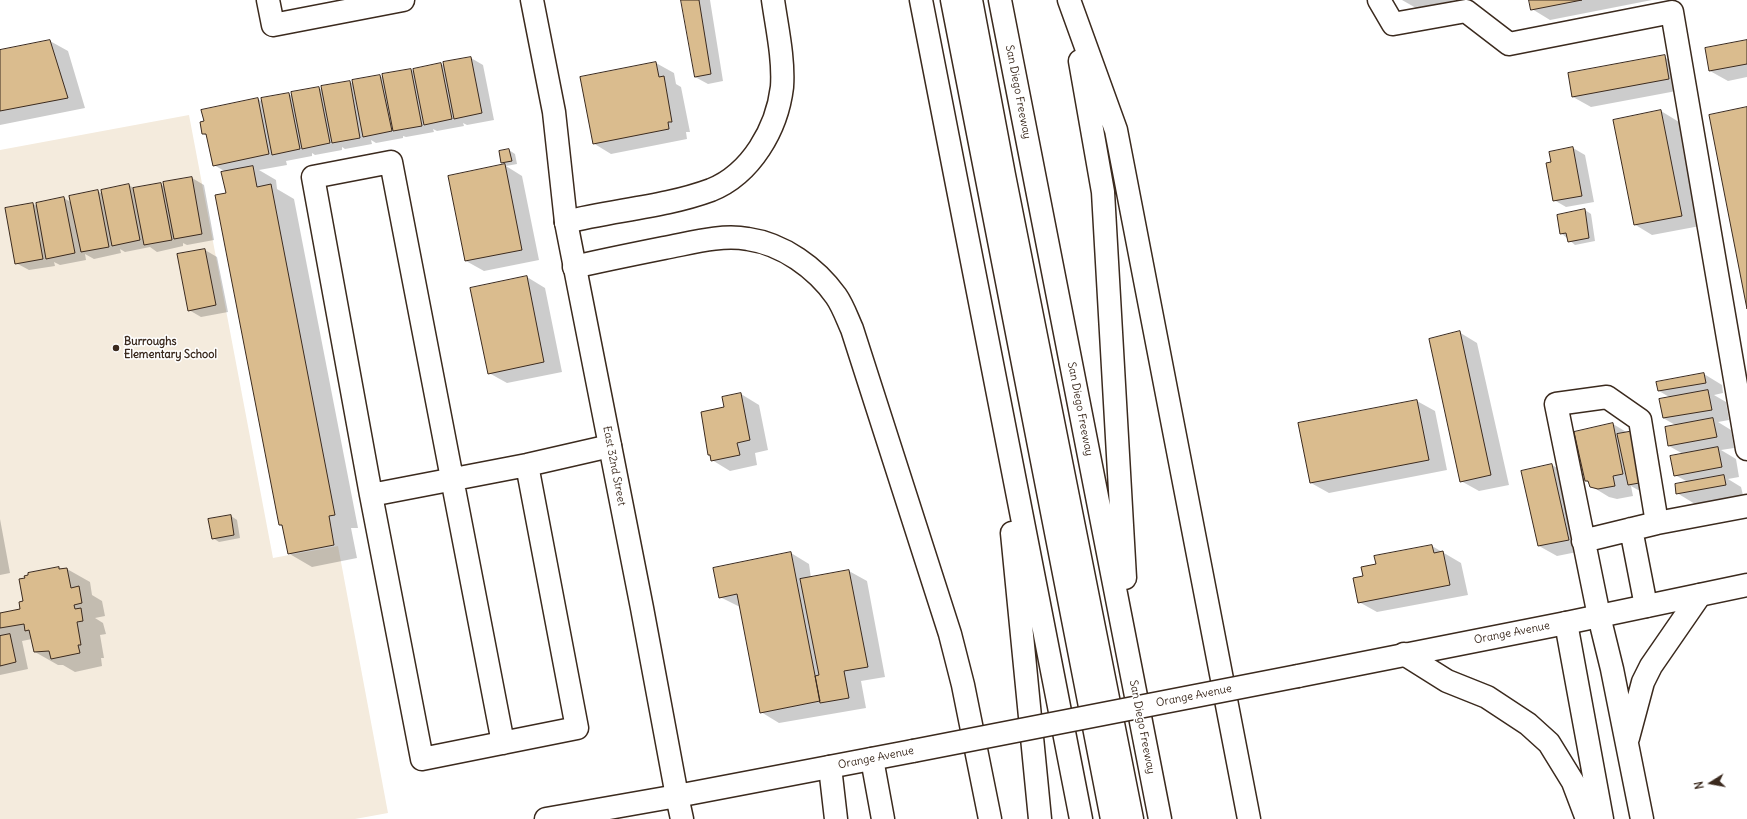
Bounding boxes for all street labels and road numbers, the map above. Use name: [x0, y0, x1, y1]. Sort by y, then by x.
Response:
street label: San Diego Freeway: [1002, 44, 1034, 140]
street label: San Diego Freeway: [1064, 361, 1096, 457]
street label: East 32nd Street: [600, 425, 628, 507]
street label: Orange Avenue: [1473, 619, 1551, 647]
street label: San Diego Freeway: [1126, 679, 1158, 775]
street label: Orange Avenue: [1155, 682, 1233, 710]
street label: Orange Avenue: [837, 744, 915, 772]

